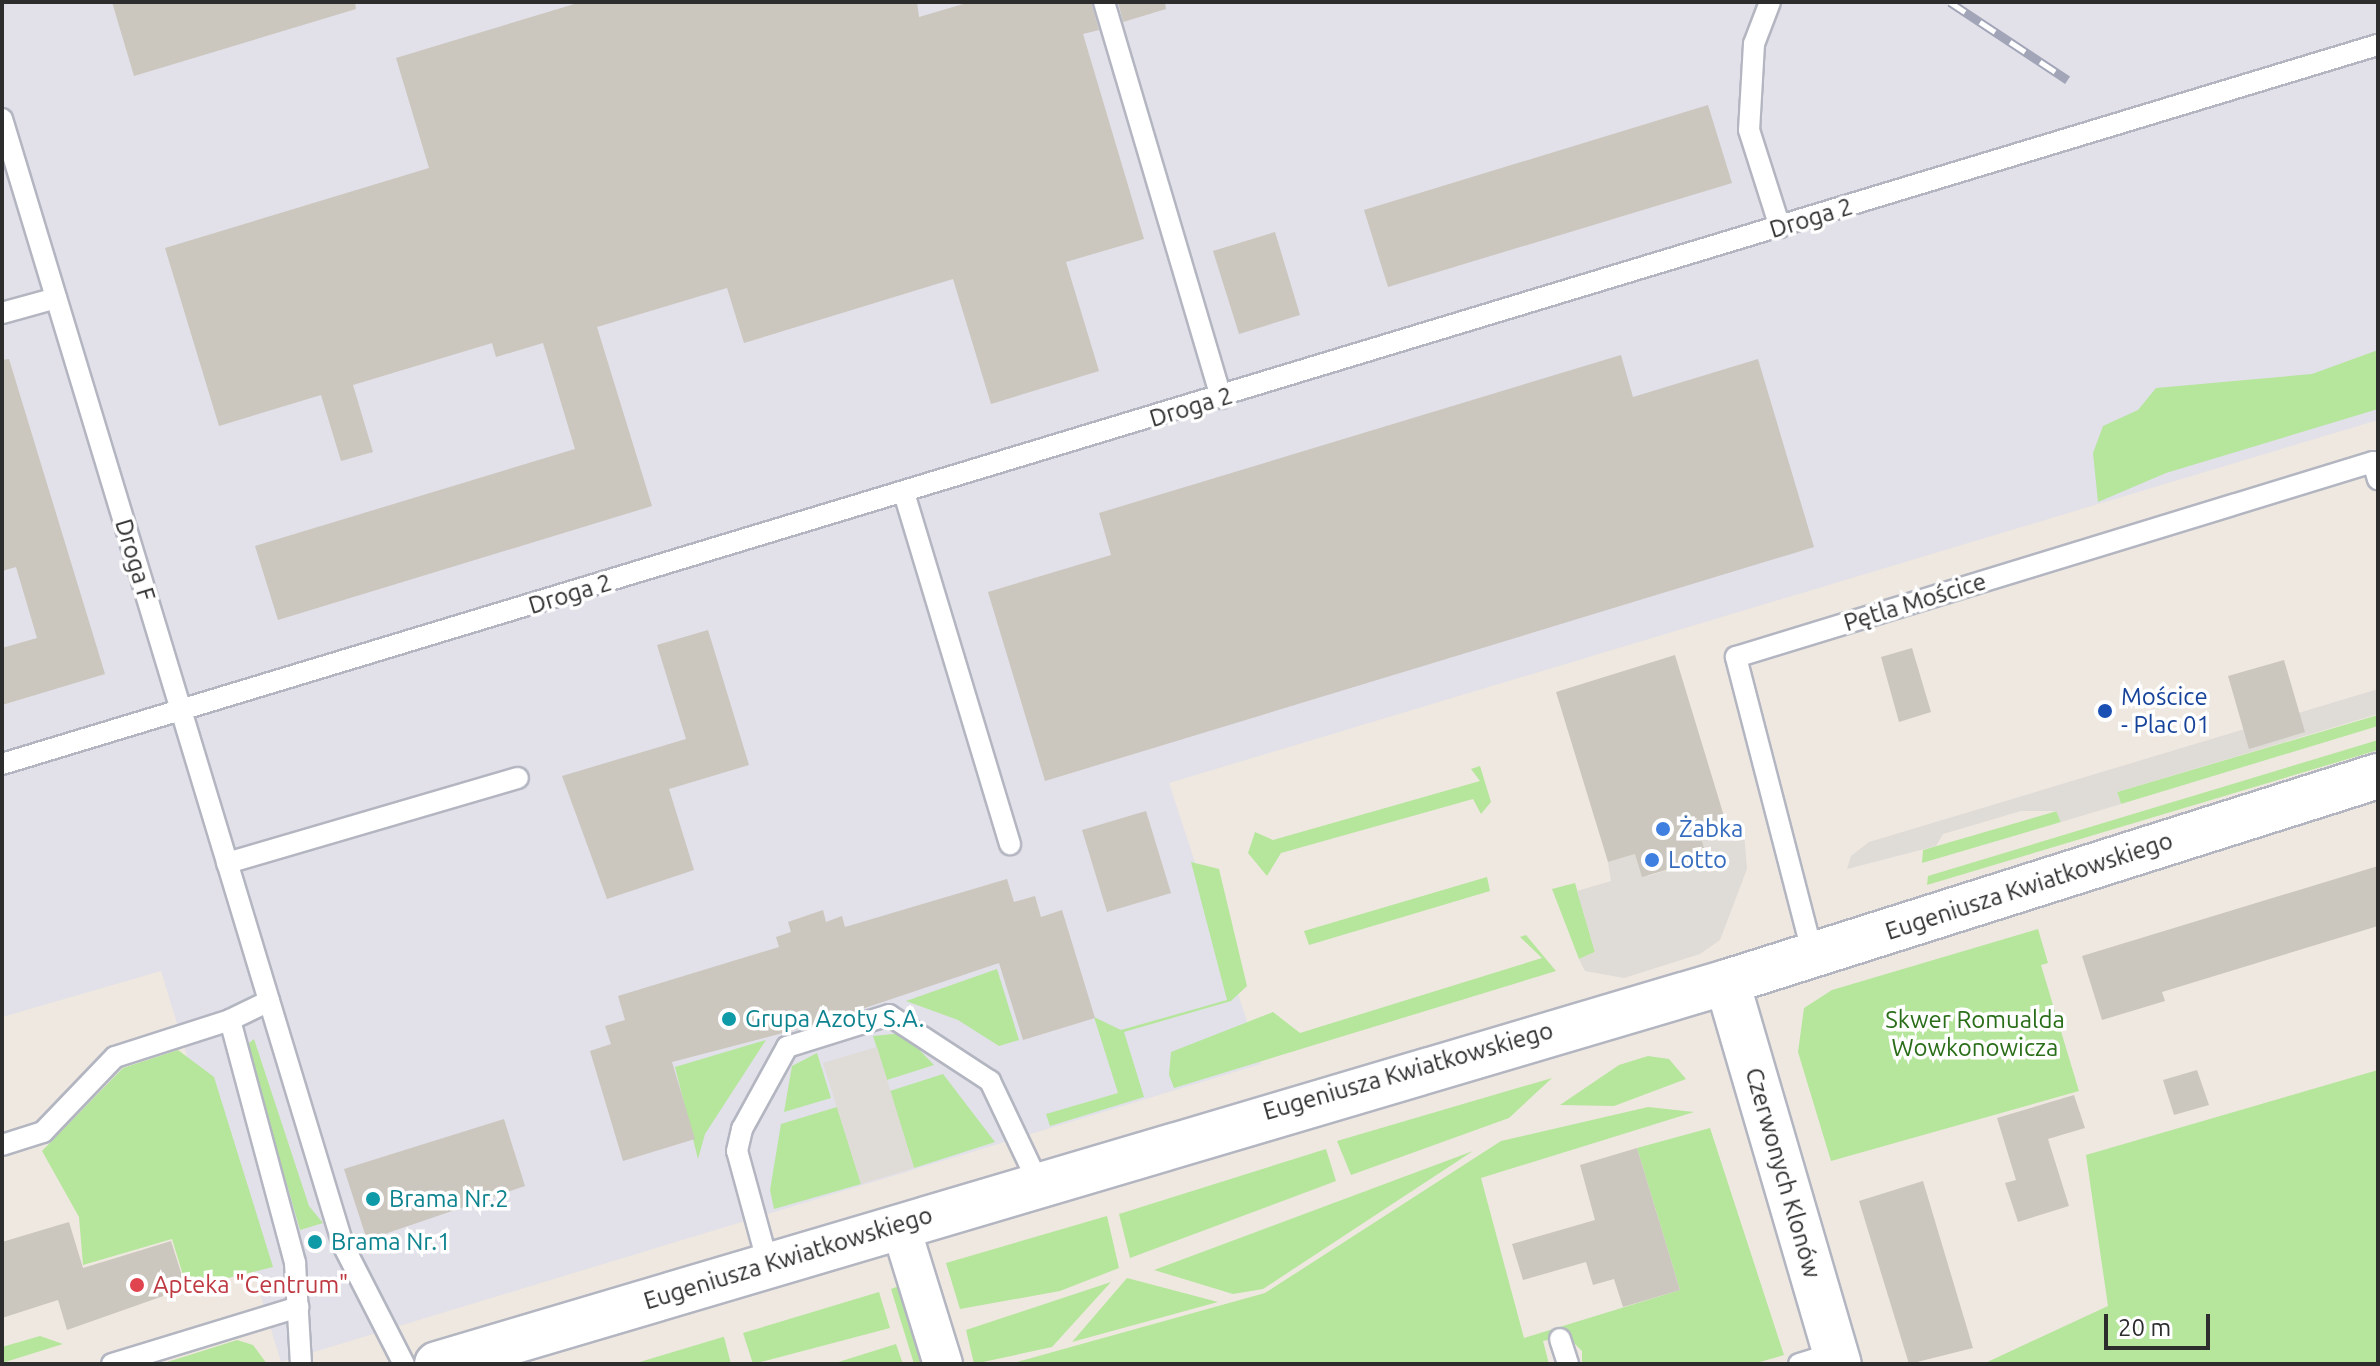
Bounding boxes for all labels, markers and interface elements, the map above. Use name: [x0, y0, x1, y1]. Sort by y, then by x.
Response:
street label: Droga 2: [1766, 192, 1856, 244]
street label: Droga 2: [1146, 381, 1236, 433]
street label: Droga F: [109, 515, 161, 605]
street label: Pętla Mościce: [1840, 567, 1990, 637]
street label: Droga 2: [525, 568, 615, 620]
place label: Mościce - Plac 01: [2121, 683, 2210, 739]
marker: Mościce - Plac 01: [2096, 702, 2114, 720]
place label: Żabka: [1679, 815, 1743, 843]
marker: Żabka: [1654, 820, 1672, 838]
street label: Eugeniusza Kwiatkowskiego: [1882, 826, 2176, 946]
place label: Lotto: [1668, 846, 1727, 874]
marker: Lotto: [1643, 851, 1661, 869]
place label: Grupa Azoty S.A.: [745, 1005, 924, 1033]
park label: Skwer Romualda Wowkonowicza: [1885, 1006, 2065, 1062]
marker: Grupa Azoty S.A.: [720, 1010, 738, 1028]
street label: Eugeniusza Kwiatkowskiego: [1260, 1016, 1556, 1126]
street label: Czerwonych Klonów: [1739, 1064, 1827, 1282]
place label: Brama Nr.2: [389, 1185, 509, 1213]
marker: Brama Nr.2: [364, 1190, 382, 1208]
street label: Eugeniusza Kwiatkowskiego: [640, 1200, 936, 1316]
place label: Brama Nr.1: [331, 1228, 451, 1256]
marker: Brama Nr.1: [306, 1233, 324, 1251]
place label: Apteka "Centrum": [153, 1271, 348, 1299]
marker: Apteka "Centrum": [128, 1276, 146, 1294]
scale bar: [2108, 1298, 2214, 1348]
text: 20 m: [2118, 1314, 2171, 1341]

